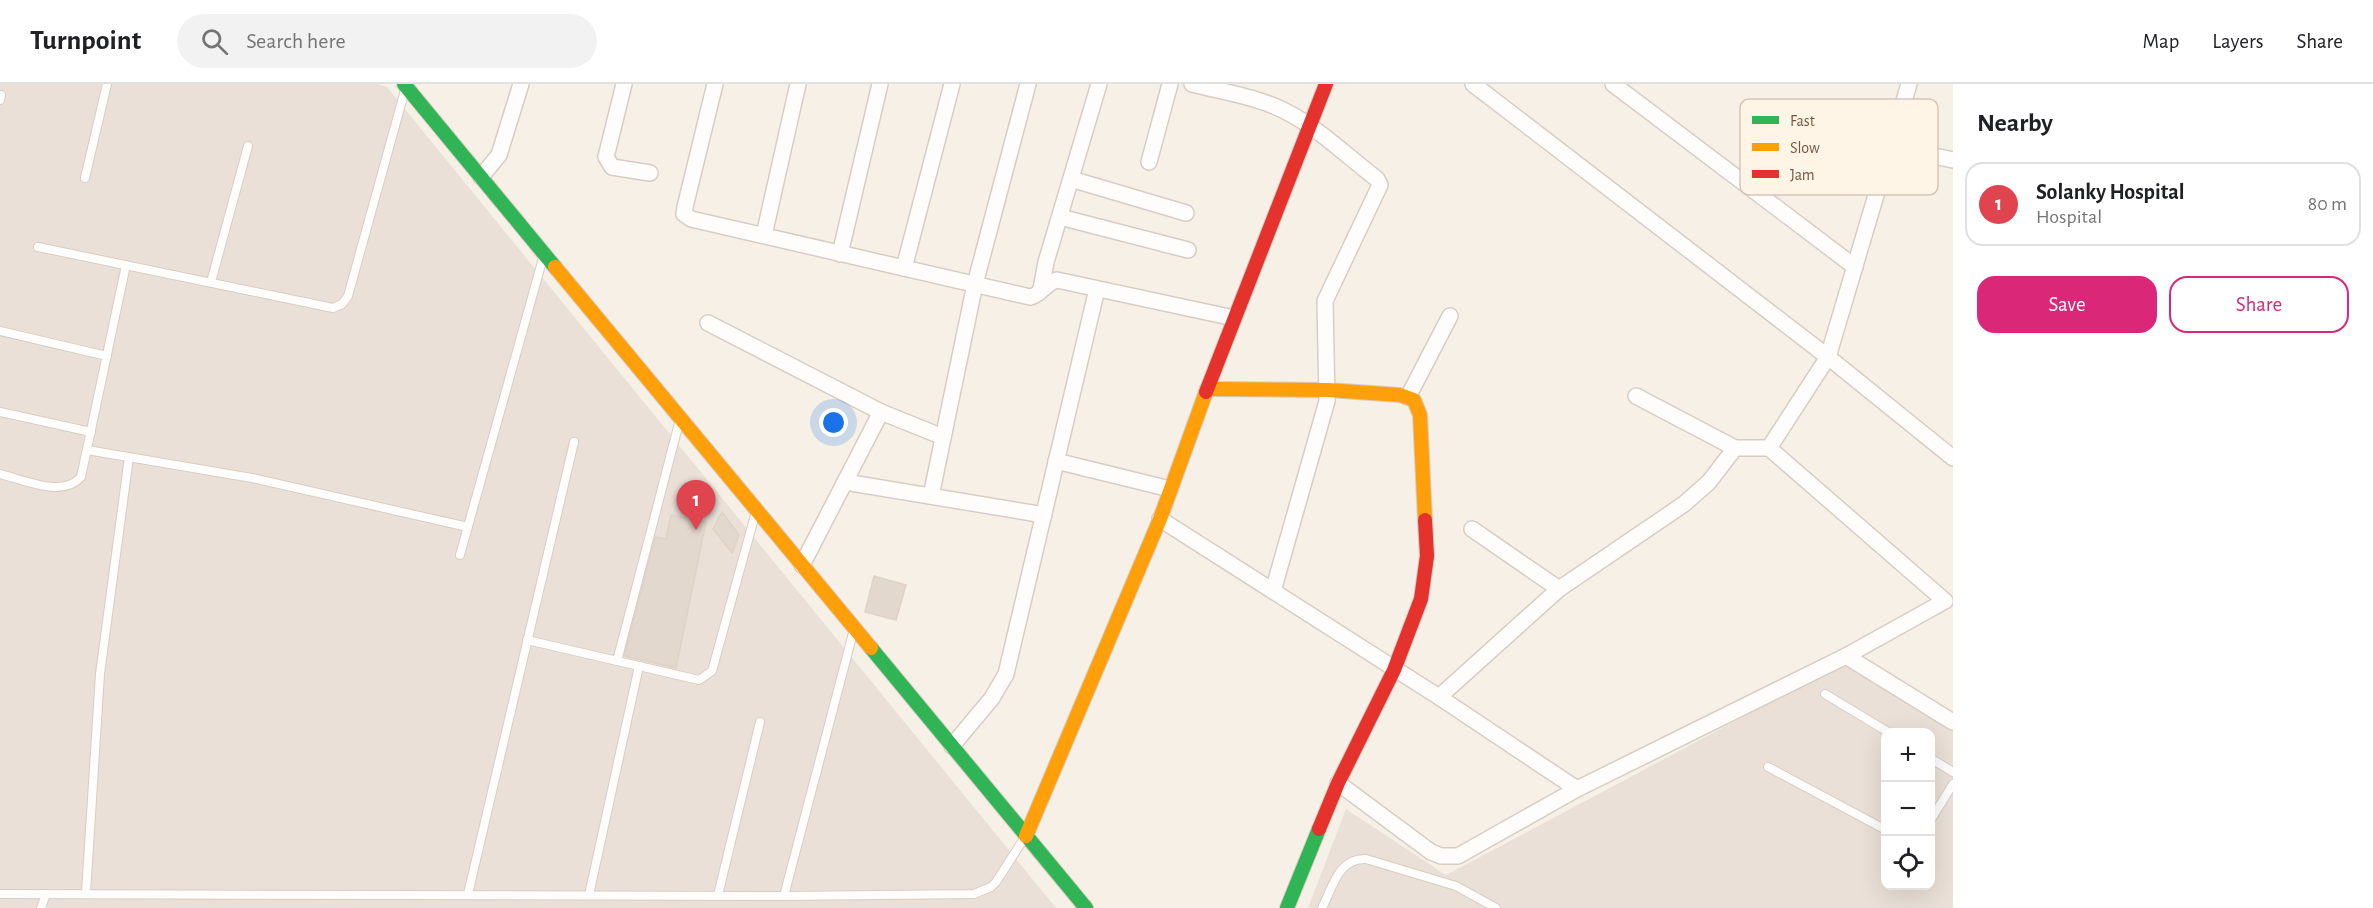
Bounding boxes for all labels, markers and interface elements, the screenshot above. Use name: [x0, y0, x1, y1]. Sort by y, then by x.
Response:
search box: [177, 14, 597, 68]
icon: search: [198, 25, 231, 58]
text: Turnpoint: [30, 27, 141, 55]
text: Search here: [246, 30, 346, 52]
text: Map: [2143, 31, 2179, 52]
text: Layers: [2212, 31, 2263, 52]
text: Share: [2296, 31, 2343, 52]
legend: [1740, 99, 1938, 195]
text: Nearby: [1977, 110, 2053, 136]
text: Fast: [1790, 113, 1815, 129]
text: Slow: [1790, 140, 1820, 156]
text: Jam: [1790, 167, 1815, 183]
text: Solanky Hospital: [2036, 181, 2185, 203]
text: 1: [1995, 194, 2002, 214]
text: 80 m: [2308, 194, 2347, 214]
text: Hospital: [2036, 207, 2102, 227]
button: Save: [1977, 276, 2157, 333]
button: Share: [2169, 276, 2349, 333]
your location: [819, 408, 848, 437]
pin: 1: [676, 480, 716, 530]
map controls: [1881, 728, 1935, 890]
button: +: [1881, 728, 1935, 782]
button: −: [1881, 782, 1935, 836]
button: locate: [1881, 836, 1935, 890]

